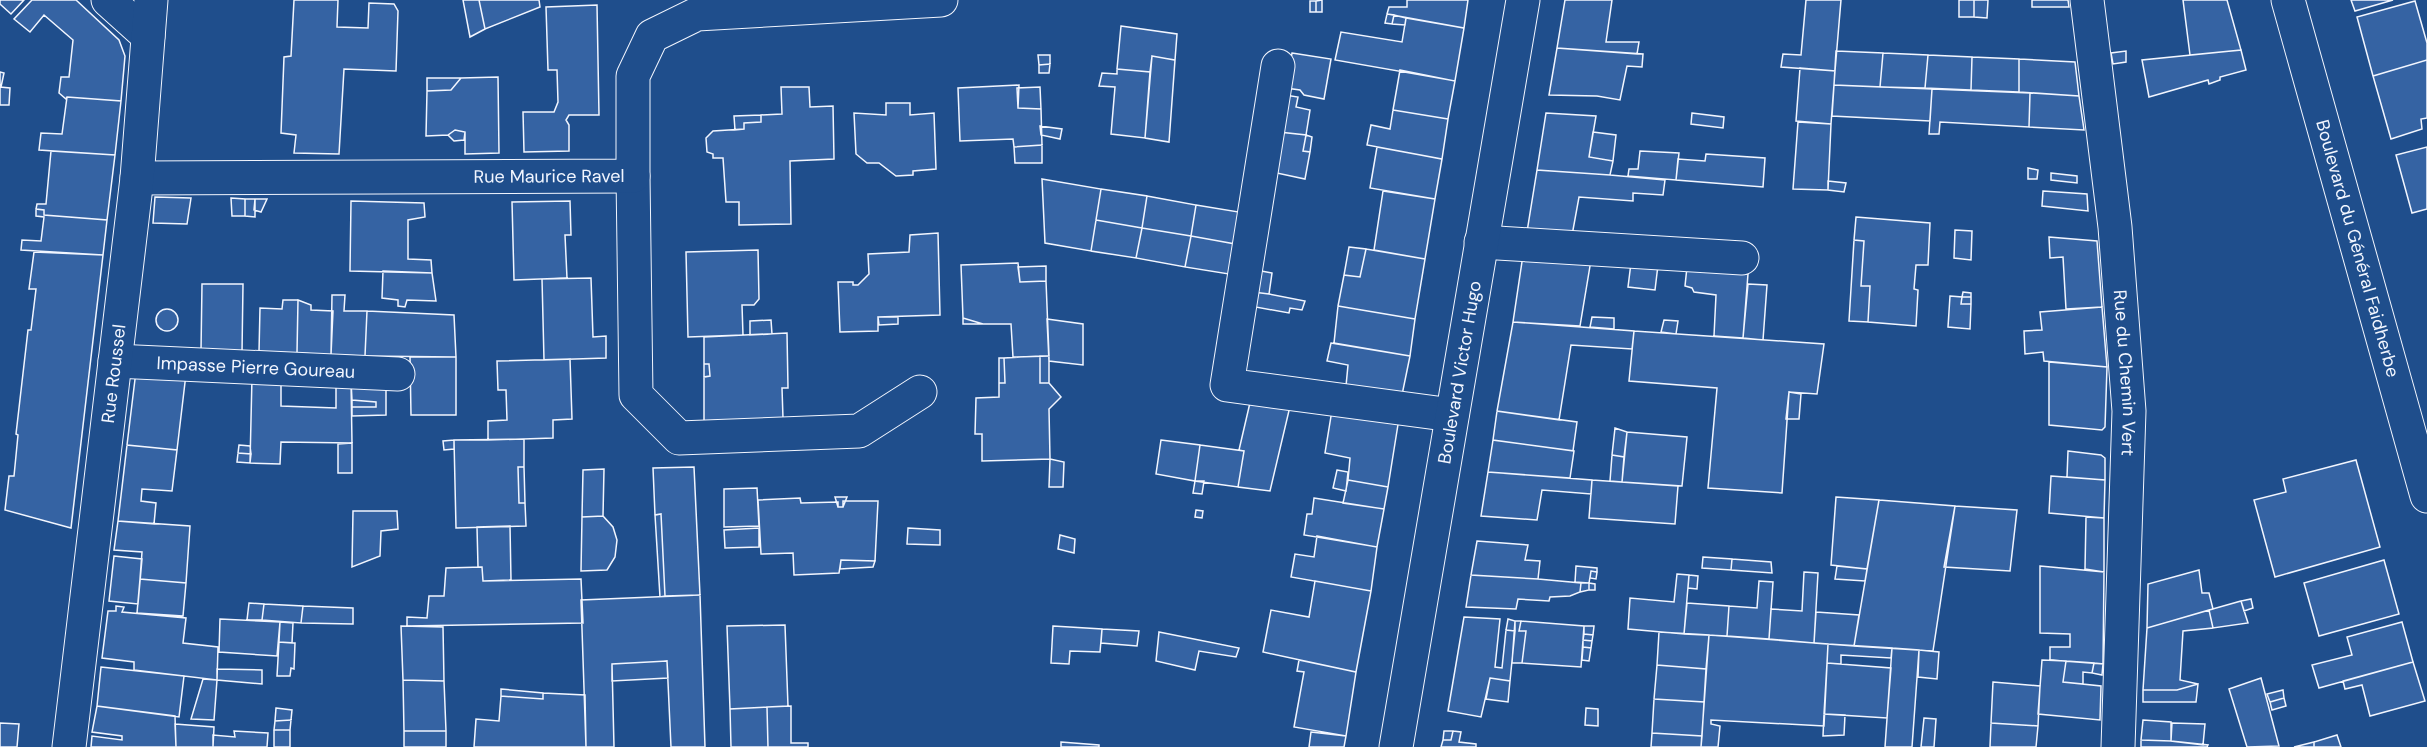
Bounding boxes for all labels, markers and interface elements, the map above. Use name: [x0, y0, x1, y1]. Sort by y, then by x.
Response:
street label: Boulevard du Général Faidherbe: [2310, 117, 2405, 380]
street label: Rue Maurice Ravel: [474, 164, 624, 189]
street label: Boulevard Victor Hugo: [1432, 279, 1487, 466]
street label: Rue du Chemin Vert: [2108, 289, 2141, 456]
street label: Rue Roussel: [96, 323, 131, 425]
street label: Impasse Pierre Goureau: [156, 351, 356, 384]

